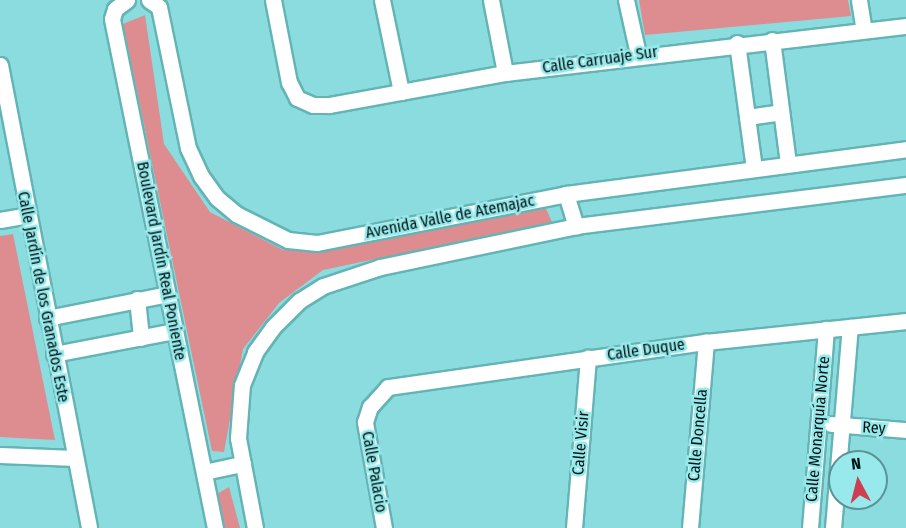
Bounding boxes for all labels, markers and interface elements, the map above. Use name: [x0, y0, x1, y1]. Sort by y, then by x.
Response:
street label: Calle Carruaje Sur: [541, 42, 659, 78]
street label: Boulevard Jardín Real Poniente: [132, 160, 190, 362]
street label: Calle Jardín de los Granados Este: [13, 190, 73, 404]
street label: Avenida Valle de Atemajac: [364, 191, 536, 243]
street label: Calle Duque: [606, 335, 686, 365]
street label: Calle Monarquía Norte: [802, 355, 834, 503]
street label: Calle Doncella: [684, 388, 712, 482]
street label: Calle Visir: [569, 410, 593, 476]
street label: Rey: [862, 418, 886, 438]
street label: Calle Palacio: [357, 430, 391, 514]
north arrow: [828, 450, 888, 510]
text: N: [850, 454, 862, 474]

